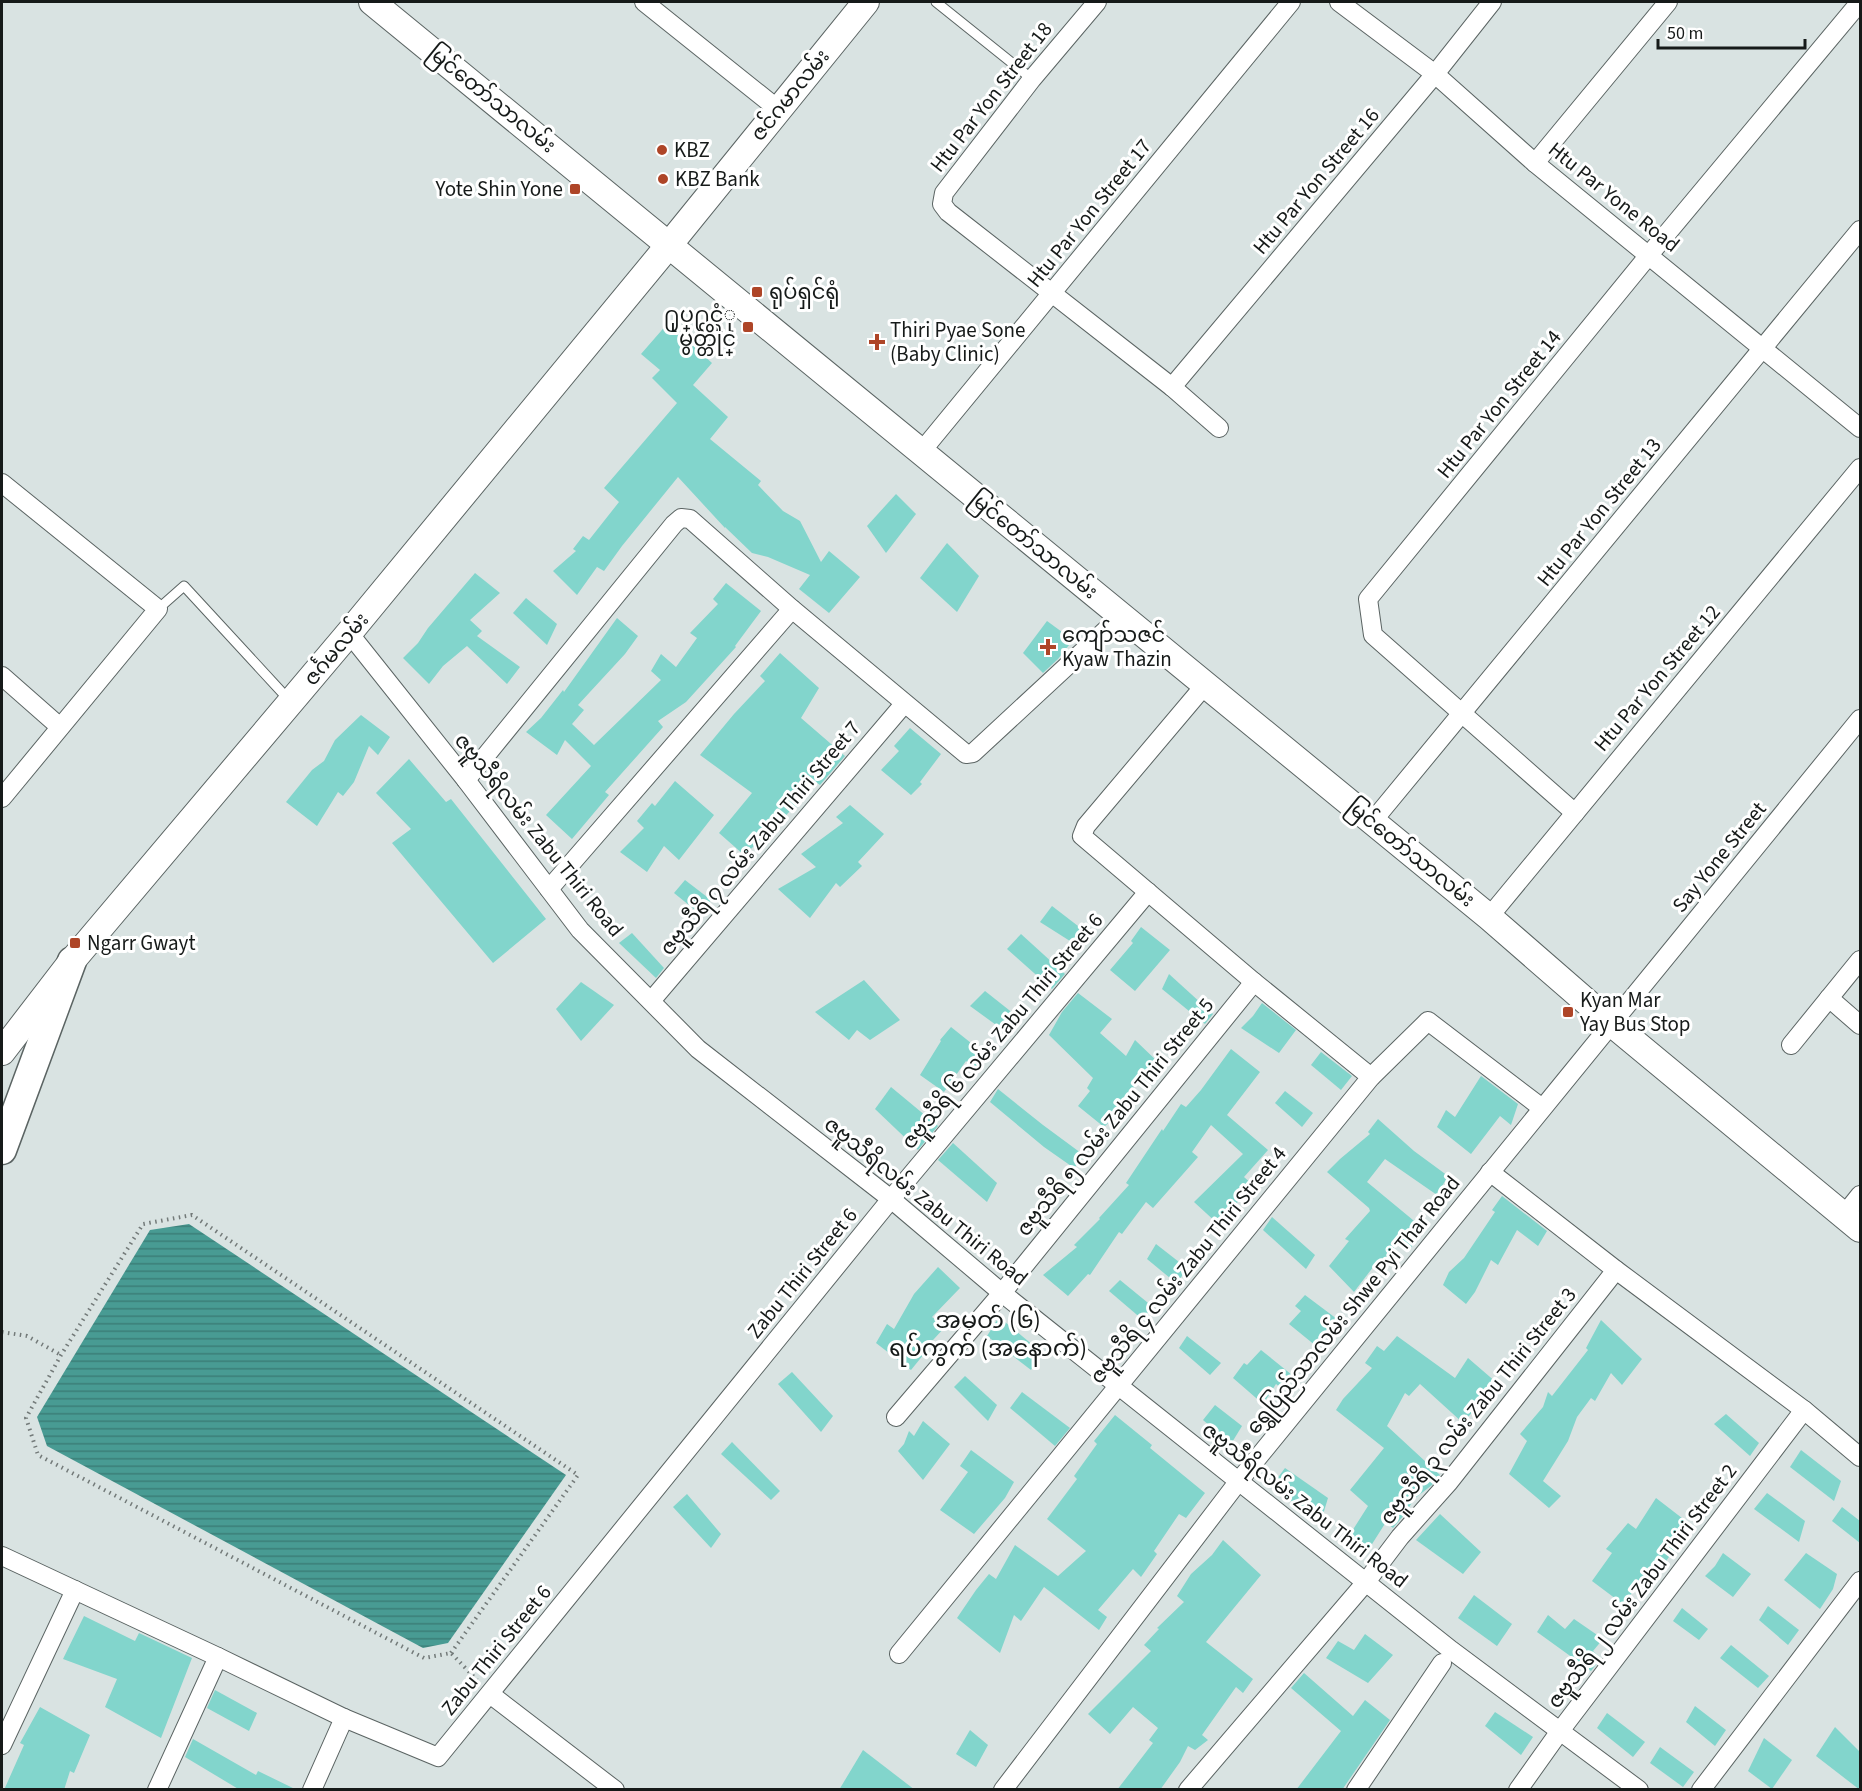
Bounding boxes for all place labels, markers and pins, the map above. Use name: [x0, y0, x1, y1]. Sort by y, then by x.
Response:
place label: KBZ: [674, 135, 710, 165]
marker: KBZ: [655, 143, 669, 157]
place label: KBZ Bank: [675, 164, 760, 194]
marker: KBZ Bank: [656, 172, 670, 186]
place label: Yote Shin Yone: [435, 174, 563, 204]
marker: Yote Shin Yone: [568, 182, 582, 196]
place label: ရုပ်ရှင်ရုံ: [769, 276, 840, 309]
marker: ရုပ်ရှင်ရုံ: [750, 285, 764, 299]
place label: ႐ုပ္႐ွင္ရံု မွတ္တိုင္: [664, 300, 736, 356]
place label: Thiri Pyae Sone (Baby Clinic): [890, 315, 1025, 369]
marker: ႐ုပ္႐ွင္ရံု မွတ္တိုင္: [741, 320, 755, 334]
marker: Thiri Pyae Sone (Baby Clinic): [868, 333, 886, 351]
place label: ကျော်သဇင် Kyaw Thazin: [1062, 619, 1172, 674]
marker: ကျော်သဇင် Kyaw Thazin: [1039, 638, 1057, 656]
place label: Ngarr Gwayt: [87, 928, 196, 958]
marker: Ngarr Gwayt: [68, 936, 82, 950]
place label: Kyan Mar Yay Bus Stop: [1579, 985, 1691, 1039]
marker: Kyan Mar Yay Bus Stop: [1561, 1005, 1575, 1019]

